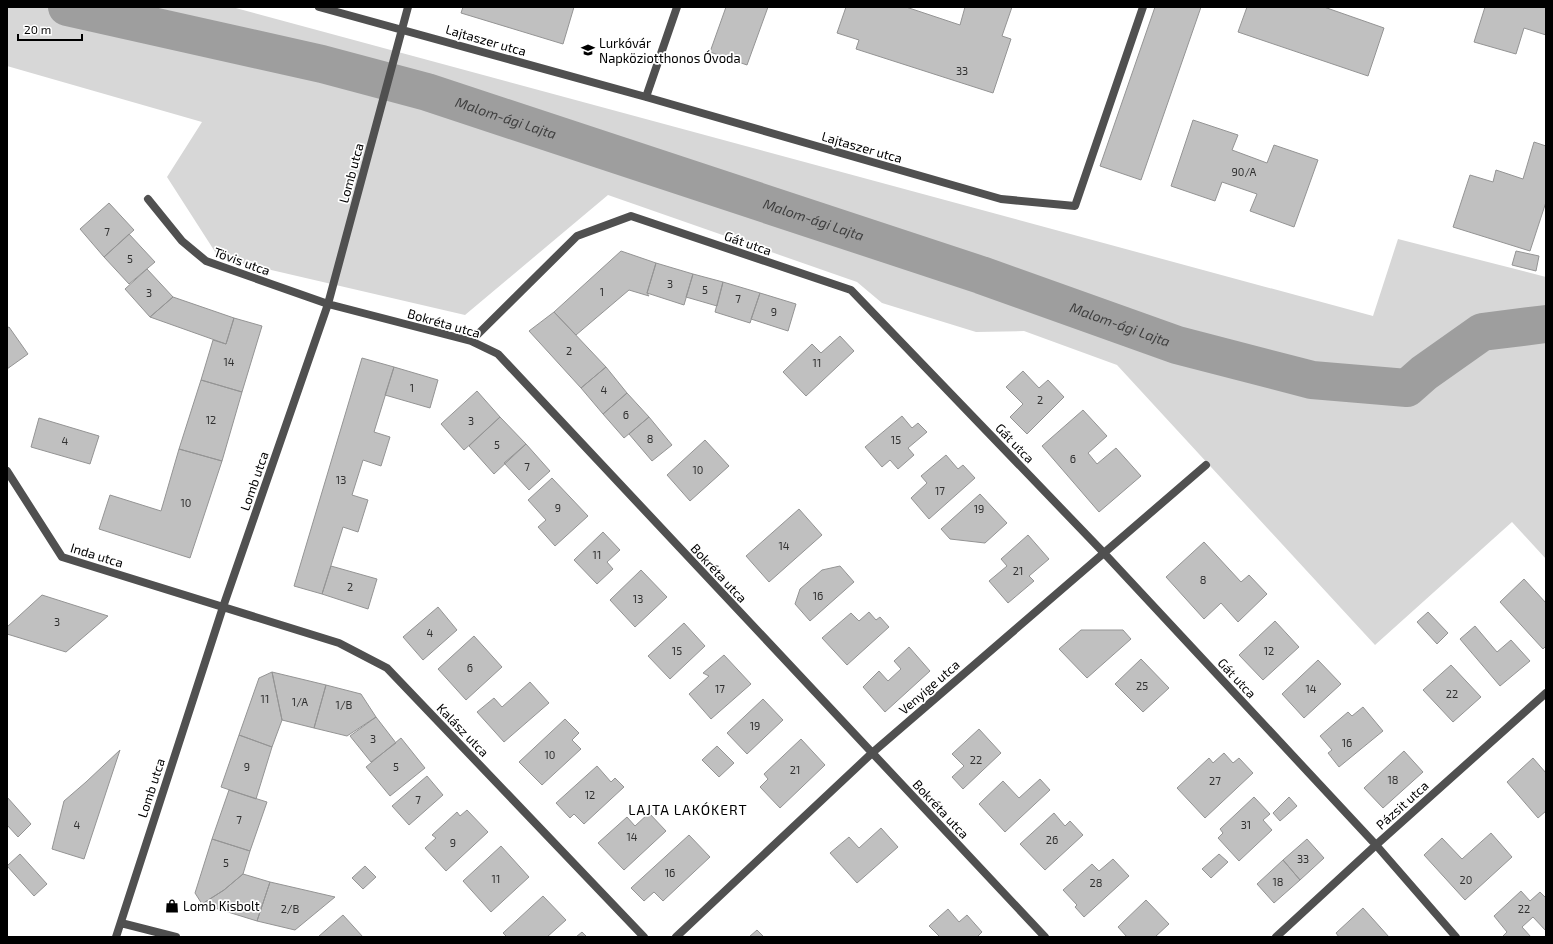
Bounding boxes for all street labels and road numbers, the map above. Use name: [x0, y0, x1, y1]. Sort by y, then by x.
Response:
street label: Lajtaszer utca: [444, 21, 528, 59]
street label: Lajtaszer utca: [820, 128, 904, 166]
street label: Lomb utca: [335, 141, 367, 205]
street label: Gát utca: [722, 227, 774, 259]
street label: Tövis utca: [212, 243, 272, 279]
street label: Bokréta utca: [406, 305, 482, 341]
street label: Gát utca: [992, 420, 1038, 466]
street label: Lomb utca: [236, 449, 272, 513]
street label: Inda utca: [69, 539, 125, 571]
street label: Bokréta utca: [688, 540, 750, 606]
street label: Gát utca: [1214, 655, 1260, 701]
street label: Venyige utca: [895, 656, 963, 718]
street label: Kalász utca: [434, 700, 492, 760]
street label: Lomb utca: [134, 756, 168, 820]
street label: Bokréta utca: [910, 776, 972, 842]
street label: Pázsit utca: [1373, 777, 1431, 833]

